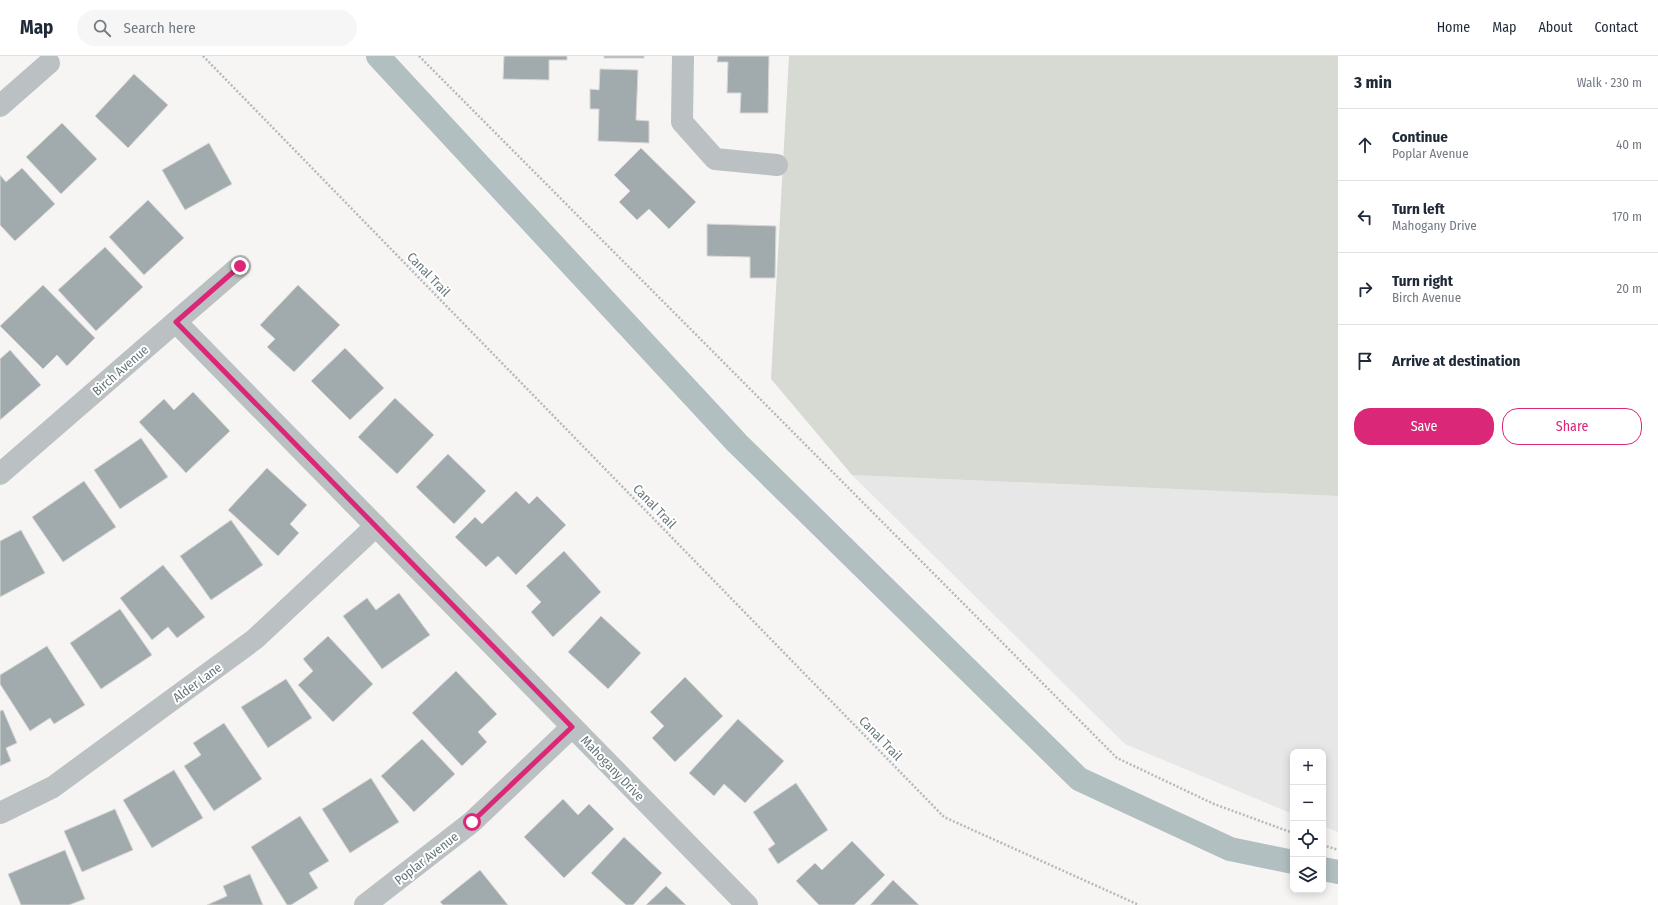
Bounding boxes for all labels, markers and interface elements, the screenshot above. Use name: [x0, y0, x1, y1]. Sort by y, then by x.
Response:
search box: [77, 10, 357, 46]
text: Map: [20, 16, 53, 39]
icon: search: [91, 17, 113, 39]
text: Search here: [123, 19, 196, 37]
text: Home: [1437, 19, 1470, 36]
text: Map: [1492, 19, 1516, 36]
text: About: [1538, 19, 1573, 36]
text: Contact: [1595, 19, 1638, 36]
text: 3 min: [1354, 72, 1392, 93]
text: Walk · 230 m: [1577, 75, 1642, 90]
text: Continue: [1392, 128, 1448, 146]
icon: ahead: [1354, 134, 1376, 156]
text: 40 m: [1616, 137, 1642, 152]
text: Poplar Avenue: [1392, 146, 1469, 161]
text: Turn left: [1392, 200, 1445, 218]
icon: left: [1354, 206, 1376, 228]
text: 170 m: [1612, 209, 1642, 224]
text: Mahogany Drive: [1392, 218, 1477, 233]
street label: Canal Trail: [404, 249, 454, 300]
route end: [231, 257, 249, 275]
text: Turn right: [1392, 272, 1453, 290]
icon: right: [1354, 278, 1376, 300]
text: 20 m: [1616, 281, 1642, 296]
text: Birch Avenue: [1392, 290, 1461, 305]
street label: Birch Avenue: [89, 342, 151, 399]
icon: arrive: [1354, 350, 1376, 372]
text: Arrive at destination: [1392, 352, 1520, 370]
button: Save: [1354, 408, 1494, 445]
button: Share: [1502, 408, 1642, 445]
street label: Canal Trail: [630, 481, 680, 532]
street label: Alder Lane: [170, 660, 225, 705]
street label: Canal Trail: [856, 713, 906, 764]
street label: Mahogany Drive: [578, 733, 647, 804]
map controls: [1290, 749, 1326, 893]
button: +: [1290, 749, 1326, 785]
button: −: [1290, 785, 1326, 821]
route start: [463, 813, 481, 831]
button: locate: [1290, 821, 1326, 857]
street label: Poplar Avenue: [392, 829, 461, 888]
button: layers: [1290, 857, 1326, 893]

